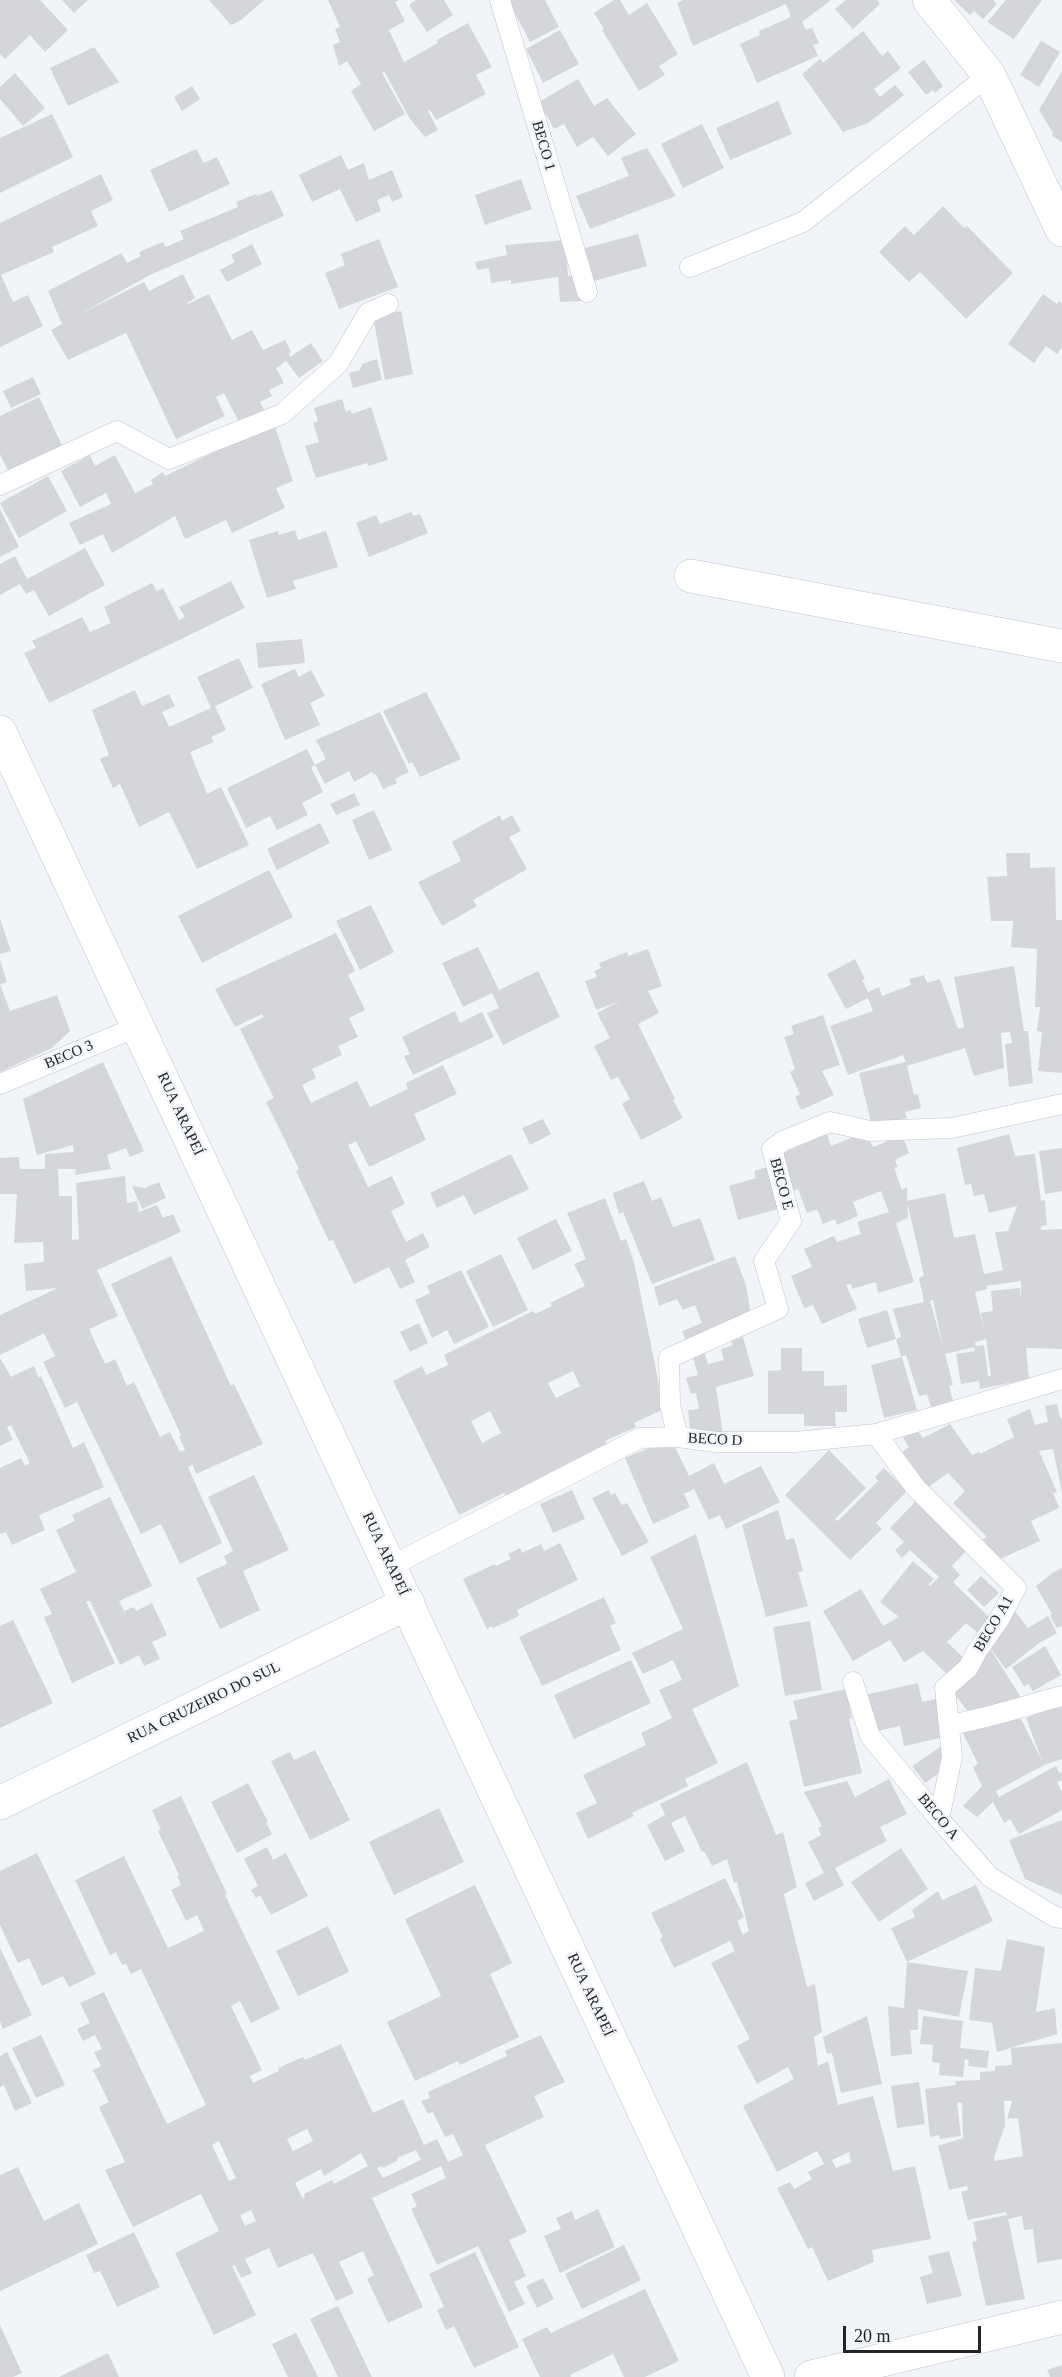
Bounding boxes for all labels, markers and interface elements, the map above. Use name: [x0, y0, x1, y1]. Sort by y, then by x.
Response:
street label: BECO 1: [527, 119, 559, 173]
street label: BECO 3: [42, 1037, 96, 1073]
street label: RUA ARAPEÍ: [153, 1070, 207, 1158]
street label: BECO E: [765, 1156, 797, 1212]
street label: BECO D: [687, 1430, 743, 1450]
street label: RUA ARAPEÍ: [358, 1510, 412, 1598]
street label: BECO A1: [970, 1593, 1018, 1655]
street label: RUA CRUZEIRO DO SUL: [125, 1658, 283, 1748]
street label: BECO A: [914, 1790, 962, 1844]
street label: RUA ARAPEÍ: [563, 1951, 617, 2039]
scale bar: [846, 2314, 984, 2352]
text: 20 m: [854, 2326, 891, 2346]

